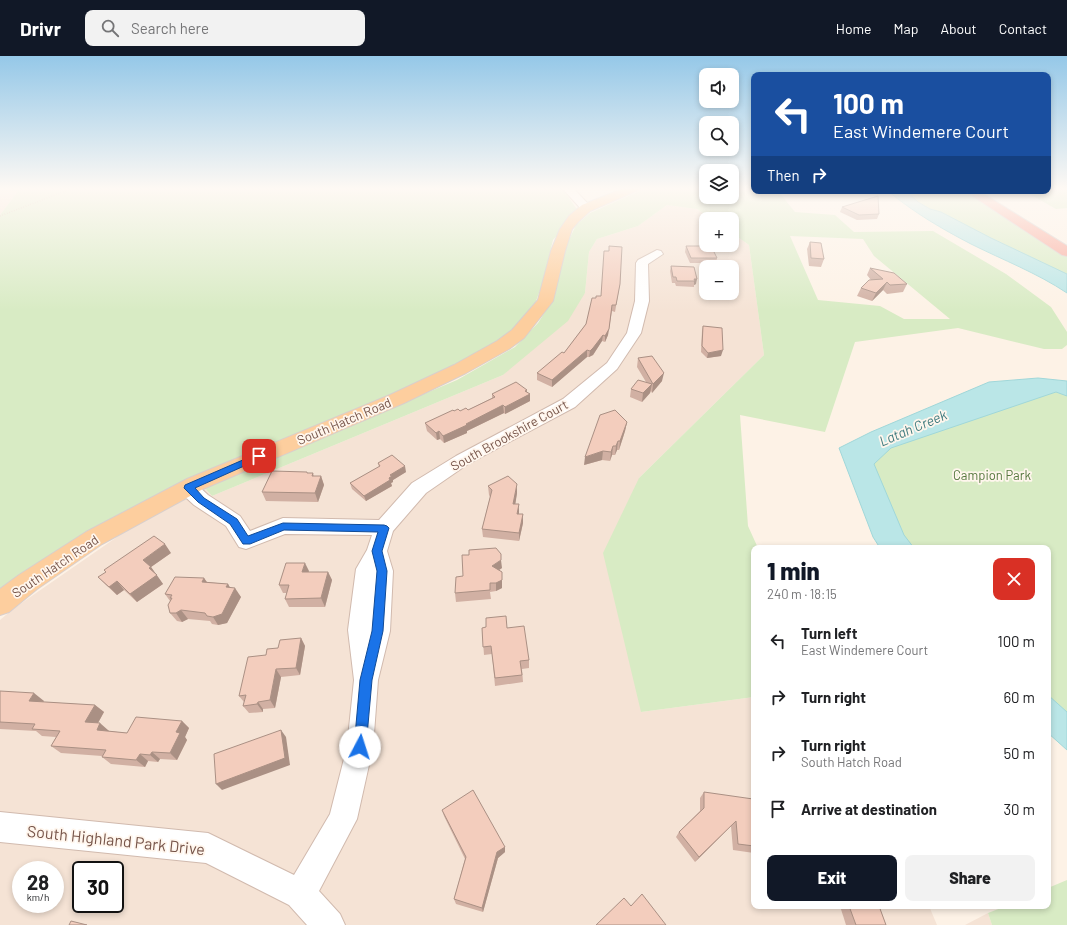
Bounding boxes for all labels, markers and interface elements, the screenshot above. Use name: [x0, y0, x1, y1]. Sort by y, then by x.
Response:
search box: [85, 10, 365, 46]
text: Drivr: [20, 17, 61, 40]
icon: search: [99, 17, 121, 39]
text: Search here: [131, 19, 209, 37]
text: Home: [836, 20, 872, 37]
text: Map: [894, 20, 918, 37]
text: About: [940, 20, 977, 37]
text: Contact: [999, 20, 1047, 37]
map controls: [699, 68, 739, 300]
button: sound: [699, 68, 739, 108]
text: 100 m: [833, 86, 904, 120]
icon: left: [767, 88, 819, 140]
button: search: [699, 116, 739, 156]
text: East Windemere Court: [833, 120, 1009, 142]
button: layers: [699, 164, 739, 204]
icon: right: [808, 164, 830, 186]
text: Then: [767, 166, 800, 184]
button: +: [699, 212, 739, 252]
button: −: [699, 260, 739, 300]
street label: South Hatch Road: [295, 394, 393, 448]
street label: South Brookshire Court: [447, 396, 571, 474]
water label: Latah Creek: [876, 406, 949, 449]
pin: [242, 439, 276, 473]
icon: arrive: [248, 445, 270, 467]
park label: Campion Park: [953, 467, 1031, 483]
street label: South Hatch Road: [9, 531, 101, 601]
text: 1 min: [767, 556, 820, 585]
button: close: [993, 558, 1035, 600]
text: 240 m · 18:15: [767, 586, 837, 602]
text: Turn left: [801, 624, 857, 642]
icon: left: [767, 630, 789, 652]
text: 100 m: [997, 632, 1035, 650]
text: East Windemere Court: [801, 642, 928, 658]
icon: right: [767, 686, 789, 708]
text: Turn right: [801, 688, 866, 706]
text: 60 m: [1003, 688, 1035, 706]
position arrow: [339, 726, 381, 768]
text: Turn right: [801, 736, 866, 754]
icon: right: [767, 742, 789, 764]
text: 50 m: [1003, 744, 1035, 762]
text: South Hatch Road: [801, 754, 902, 770]
icon: arrive: [767, 798, 789, 820]
text: Arrive at destination: [801, 800, 937, 818]
text: 30 m: [1003, 800, 1035, 818]
street label: South Highland Park Drive: [26, 821, 206, 858]
button: Exit: [767, 855, 897, 901]
button: Share: [905, 855, 1035, 901]
speed limit sign: 30: [72, 861, 124, 913]
text: 28: [27, 870, 49, 894]
text: km/h: [27, 891, 49, 903]

